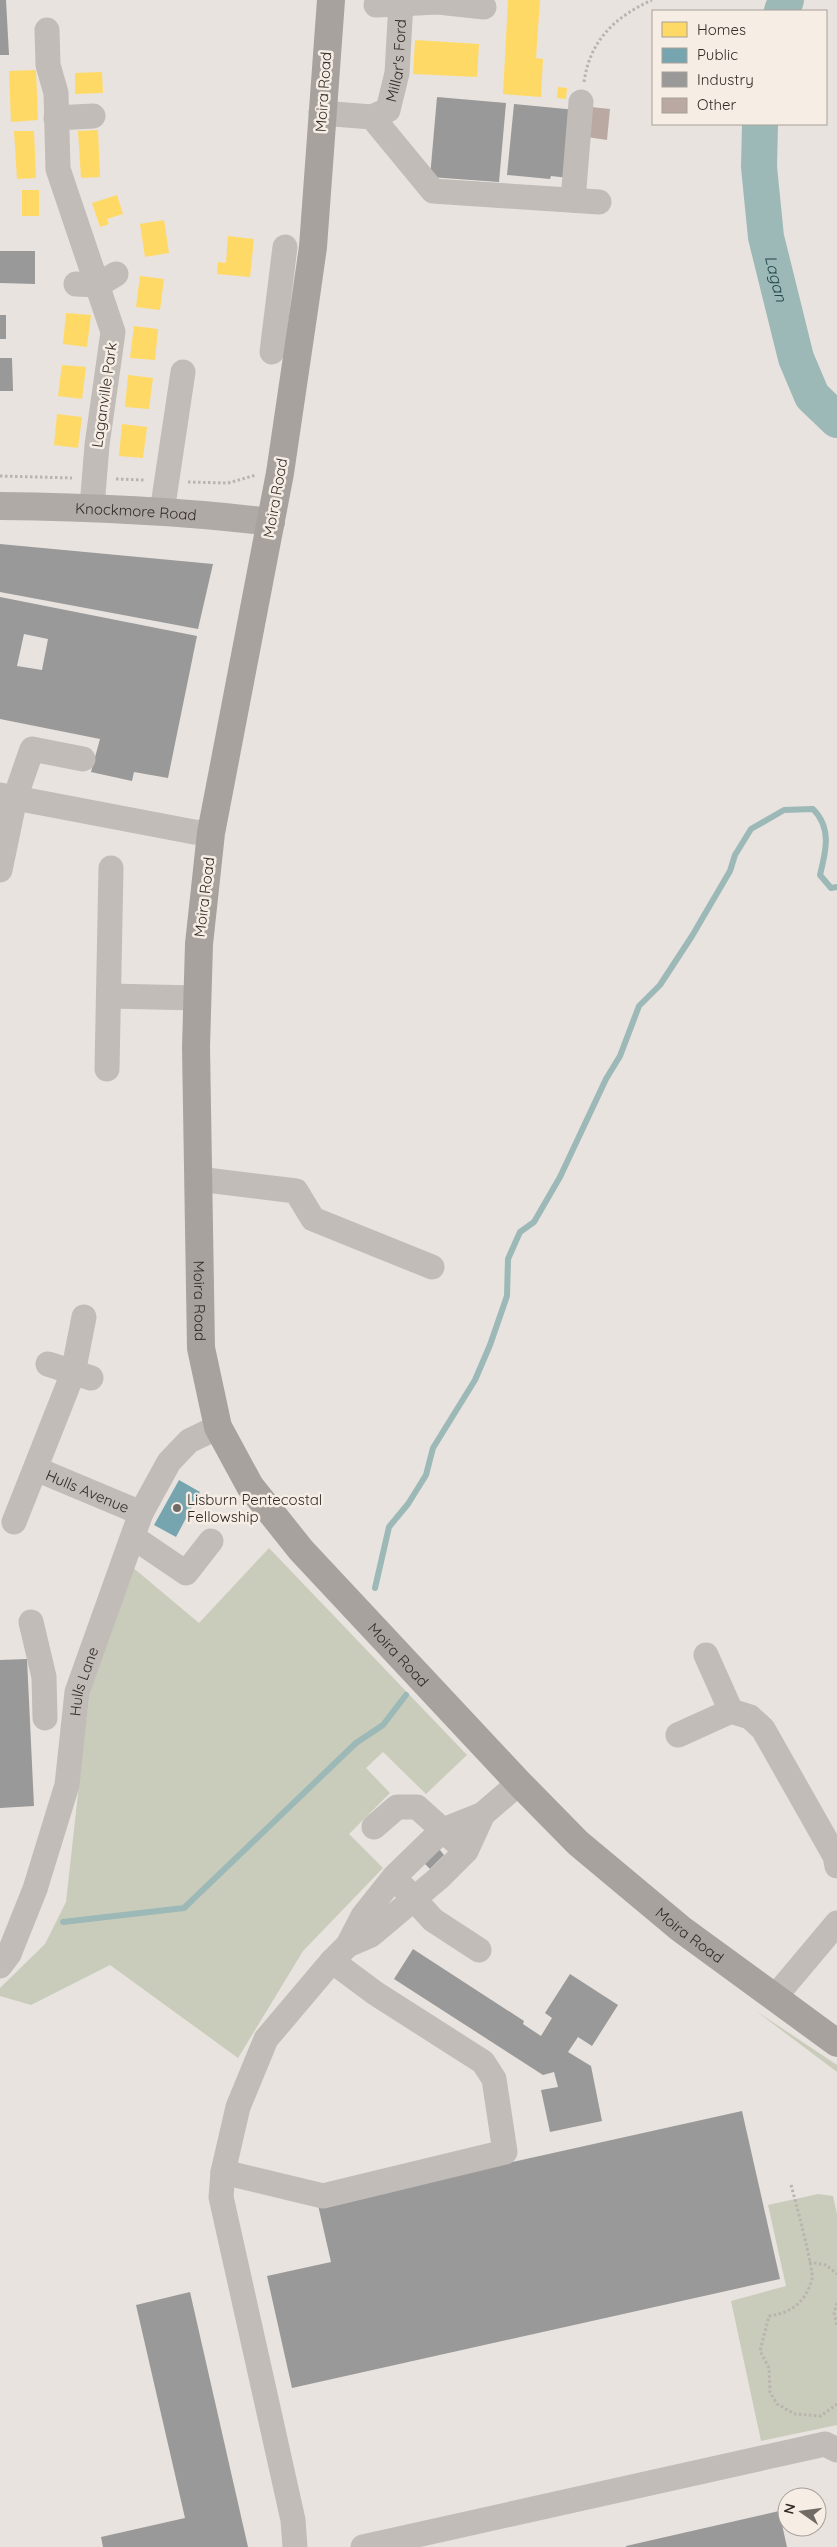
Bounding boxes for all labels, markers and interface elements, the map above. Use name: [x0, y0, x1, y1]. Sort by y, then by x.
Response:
legend: [652, 10, 827, 125]
street label: Millar's Ford: [381, 19, 410, 104]
text: Homes: [697, 20, 746, 39]
text: Public: [697, 45, 738, 64]
street label: Moira Road: [311, 51, 335, 133]
text: Industry: [697, 70, 754, 89]
text: Other: [697, 95, 737, 114]
water label: Lagan: [761, 253, 792, 304]
street label: Laganville Park: [87, 341, 121, 449]
street label: Moira Road: [259, 457, 291, 539]
street label: Knockmore Road: [75, 498, 197, 524]
street label: Moira Road: [190, 856, 218, 938]
street label: Moira Road: [190, 1260, 210, 1341]
street label: Hulls Avenue: [43, 1465, 132, 1517]
place label: Lisburn Pentecostal Fellowship: [187, 1490, 322, 1526]
marker: Lisburn Pentecostal Fellowship: [171, 1502, 183, 1514]
street label: Moira Road: [364, 1618, 433, 1690]
street label: Hulls Lane: [65, 1644, 102, 1717]
street label: Moira Road: [652, 1903, 728, 1967]
north arrow: [777, 2487, 827, 2537]
text: N: [779, 2502, 799, 2516]

